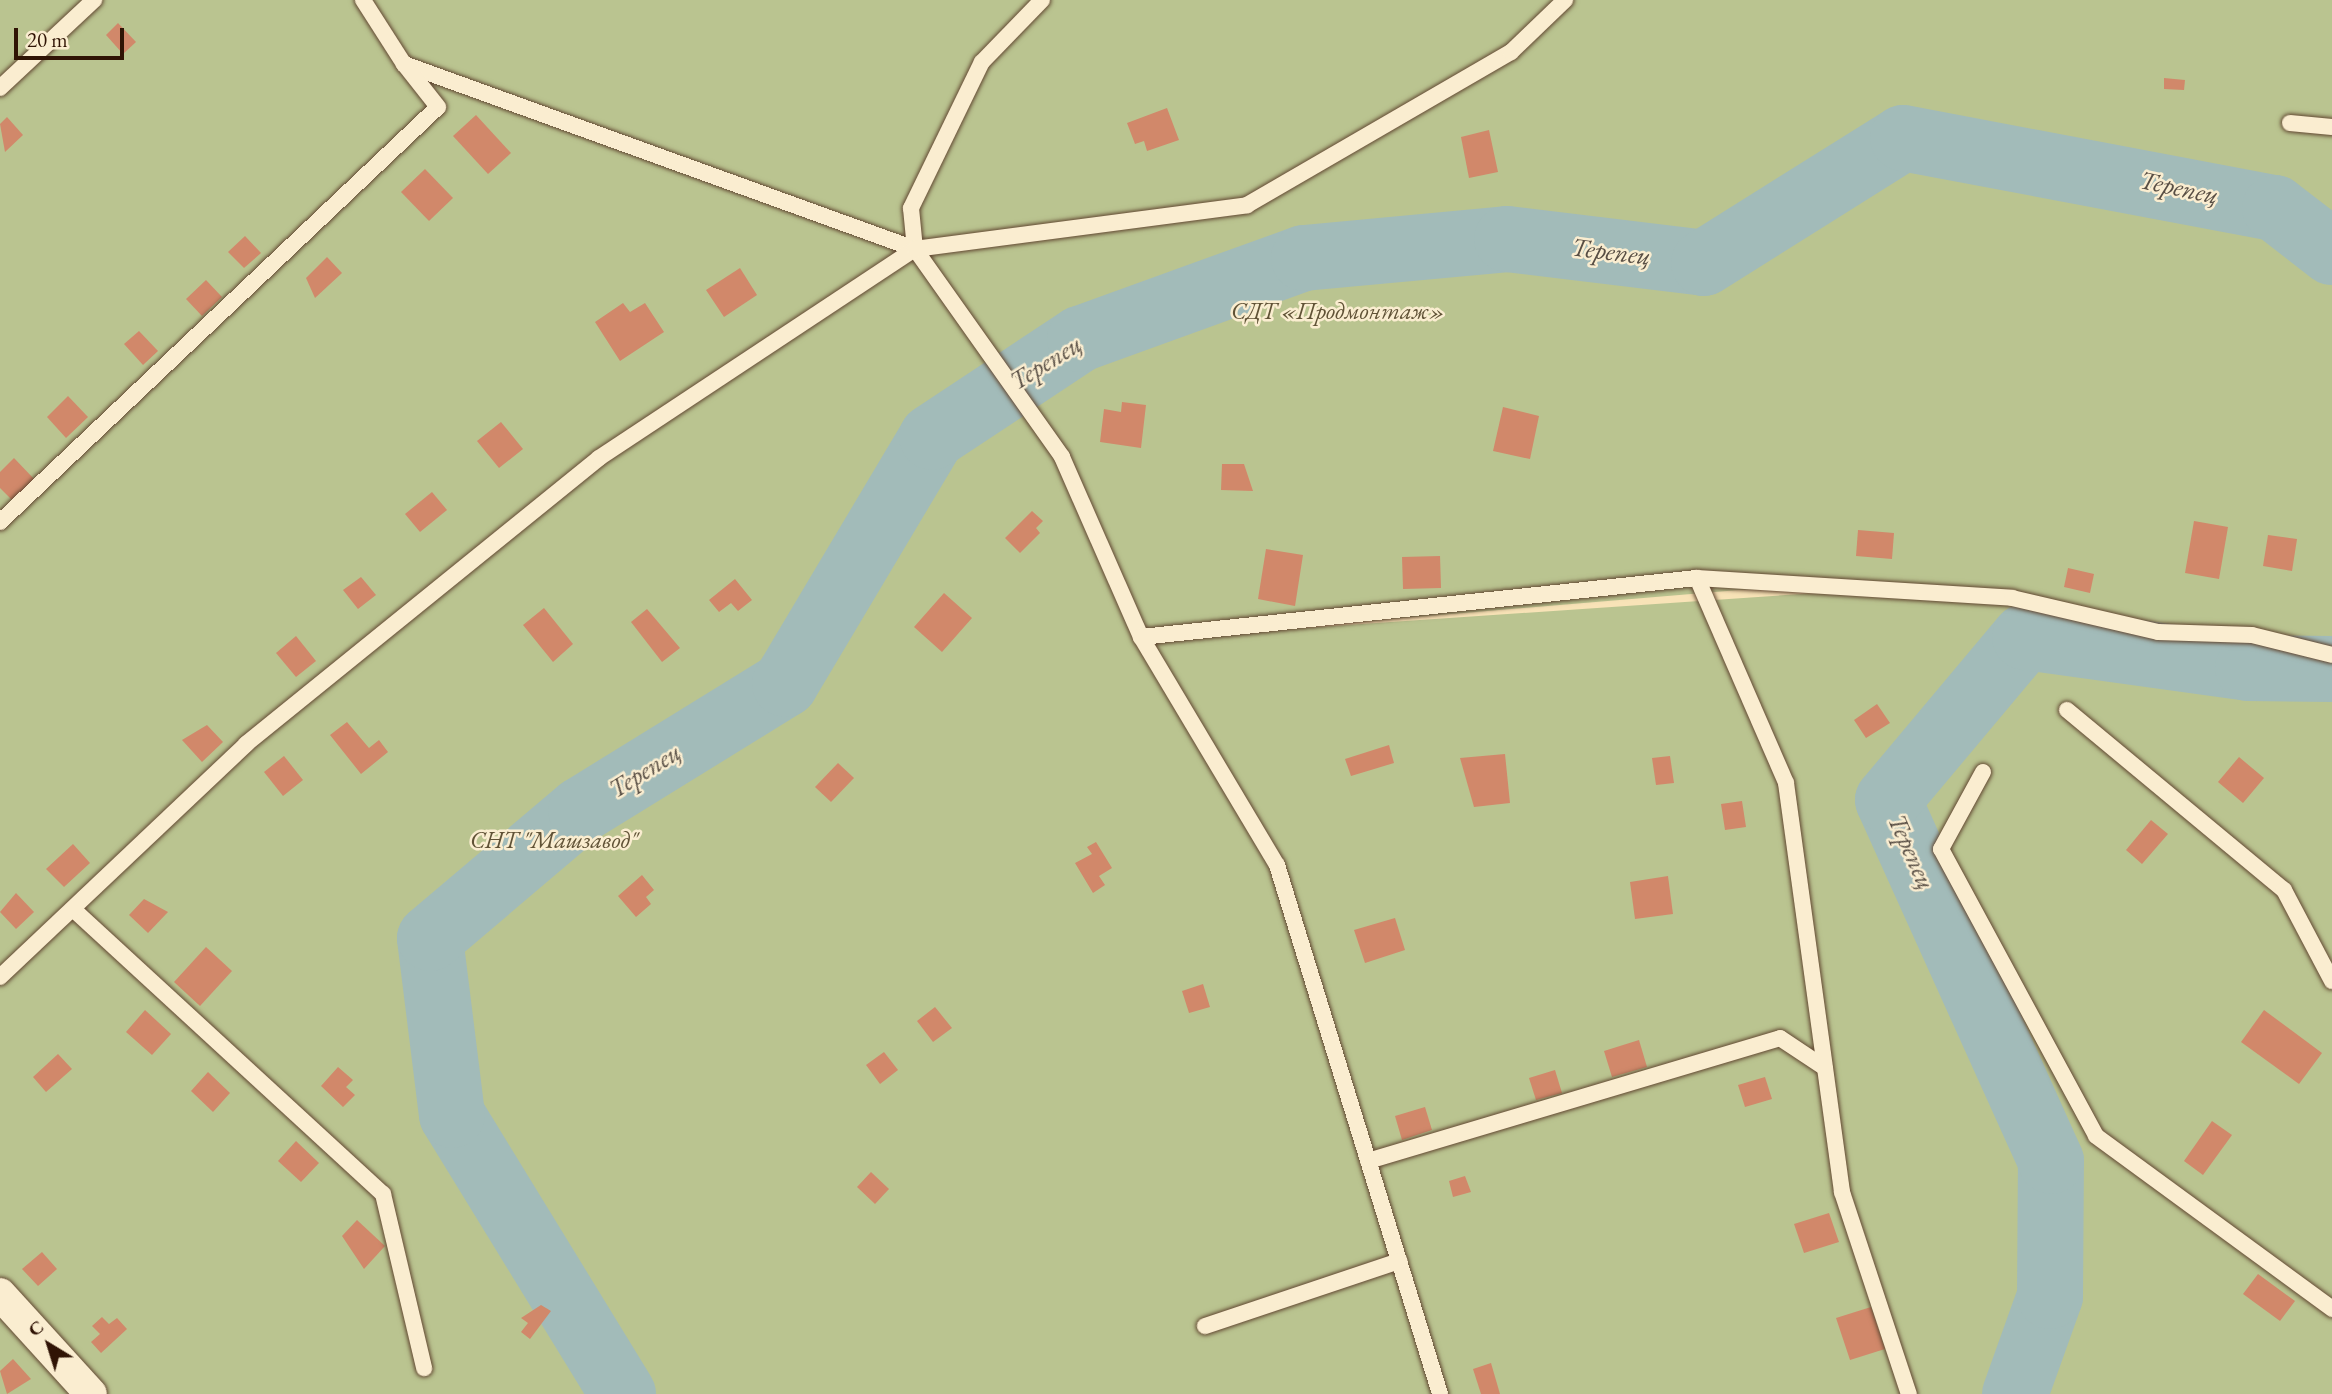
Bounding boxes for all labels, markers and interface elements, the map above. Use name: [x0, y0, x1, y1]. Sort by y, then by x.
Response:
scale bar: [18, 14, 128, 58]
text: 20 m: [27, 26, 68, 53]
water label: Терепец: [2137, 164, 2221, 212]
water label: Терепец: [1570, 232, 1652, 272]
park label: СДТ «Продмонтаж»: [1231, 297, 1445, 325]
water label: Терепец: [1004, 329, 1088, 397]
water label: Терепец: [603, 737, 687, 805]
water label: Терепец: [1881, 809, 1941, 895]
park label: СНТ "Машзавод": [470, 826, 638, 854]
north arrow: [14, 1310, 84, 1380]
text: С: [23, 1314, 49, 1342]

